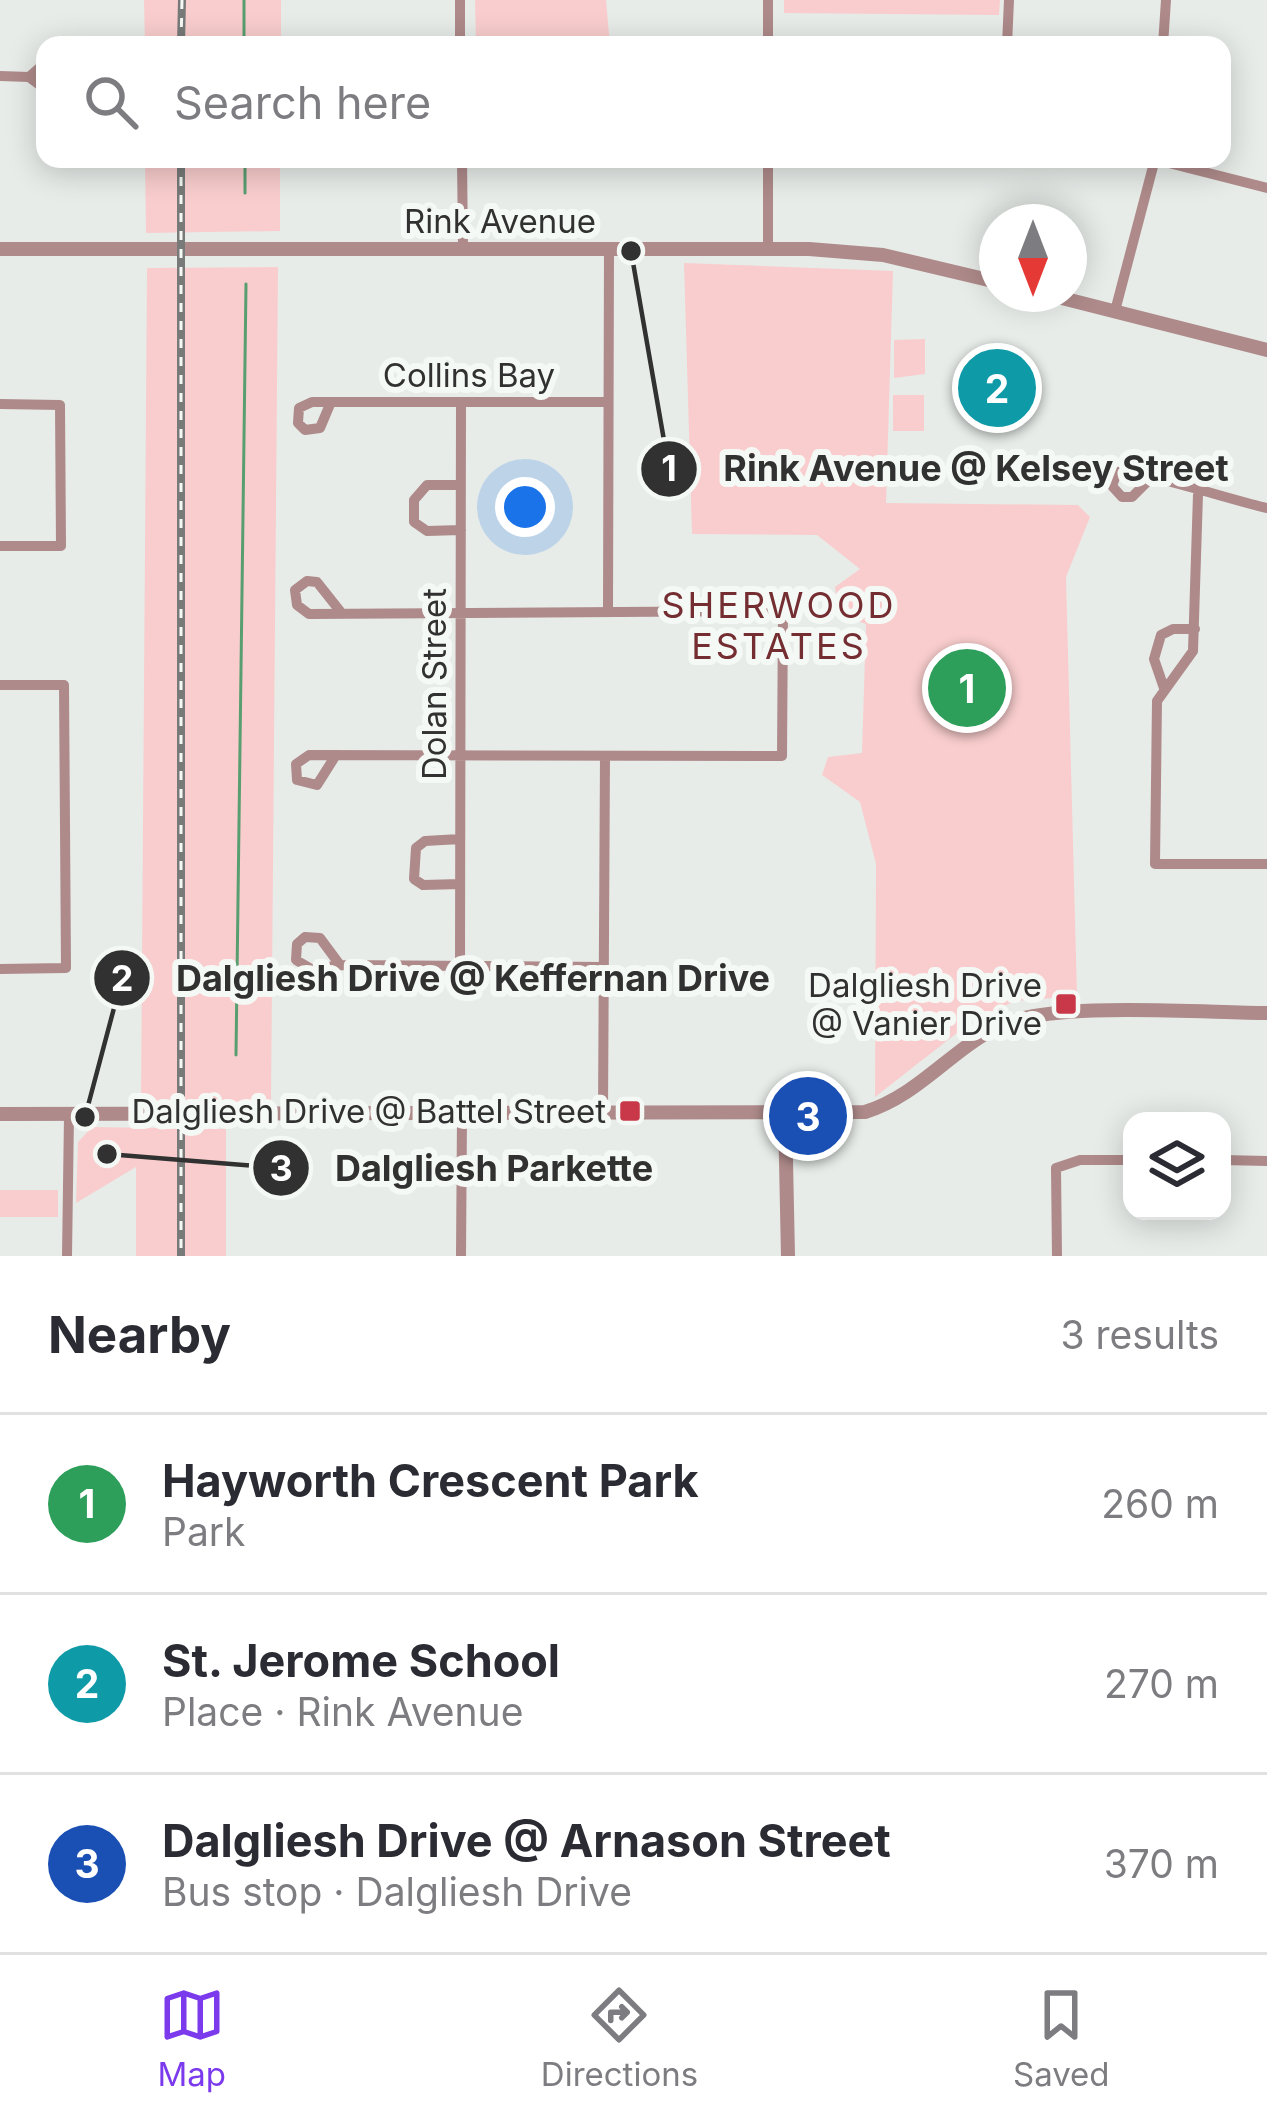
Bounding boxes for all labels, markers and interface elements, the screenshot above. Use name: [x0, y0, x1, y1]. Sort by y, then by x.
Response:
search box: [36, 36, 1231, 168]
icon: search: [78, 69, 144, 135]
text: Search here: [174, 75, 431, 130]
street label: Rink Avenue: [404, 201, 596, 241]
north arrow: [979, 204, 1087, 312]
pin: 2: [958, 343, 1036, 433]
street label: Collins Bay: [383, 355, 555, 395]
callout: Rink Avenue @ Kelsey Street: [639, 433, 1252, 505]
text: 1: [661, 446, 677, 490]
text: Rink Avenue @ Kelsey Street: [723, 446, 1229, 490]
your location: [495, 477, 555, 537]
district label: SHERWOOD ESTATES: [661, 583, 897, 668]
street label: Dolan Street: [414, 588, 454, 780]
pin: 1: [928, 643, 1006, 733]
callout: Dalgliesh Drive @ Keffernan Drive: [92, 942, 794, 1014]
text: 2: [111, 956, 133, 1000]
text: Dalgliesh Drive @ Keffernan Drive: [176, 956, 770, 1000]
place label: Dalgliesh Drive @ Vanier Drive: [808, 965, 1042, 1043]
marker: Dalgliesh Drive @ Vanier Drive: [1053, 991, 1079, 1017]
pin: 3: [769, 1071, 847, 1161]
place label: Dalgliesh Drive @ Battel Street: [131, 1091, 606, 1131]
marker: Dalgliesh Drive @ Battel Street: [617, 1098, 643, 1124]
map controls: [1123, 1112, 1231, 1220]
button: layers: [1123, 1112, 1231, 1220]
callout: Dalgliesh Parkette: [251, 1132, 677, 1204]
text: 3: [269, 1146, 293, 1190]
text: Dalgliesh Parkette: [335, 1146, 653, 1190]
text: Nearby: [48, 1304, 231, 1365]
text: 3 results: [1061, 1311, 1219, 1358]
text: Hayworth Crescent Park: [162, 1453, 699, 1508]
text: 1: [79, 1480, 95, 1527]
text: 260 m: [1101, 1480, 1219, 1527]
text: Park: [162, 1508, 246, 1555]
text: St. Jerome School: [162, 1633, 560, 1688]
text: 2: [75, 1660, 99, 1707]
text: 270 m: [1104, 1660, 1219, 1707]
text: Place · Rink Avenue: [162, 1688, 523, 1735]
text: Dalgliesh Drive @ Arnason Street: [162, 1813, 891, 1868]
text: 3: [74, 1840, 100, 1887]
text: 370 m: [1104, 1840, 1219, 1887]
text: Bus stop · Dalgliesh Drive: [162, 1868, 632, 1915]
tab: Map: [157, 1982, 226, 2094]
tab: Directions: [541, 1982, 698, 2094]
tab: Saved: [1013, 1982, 1110, 2094]

